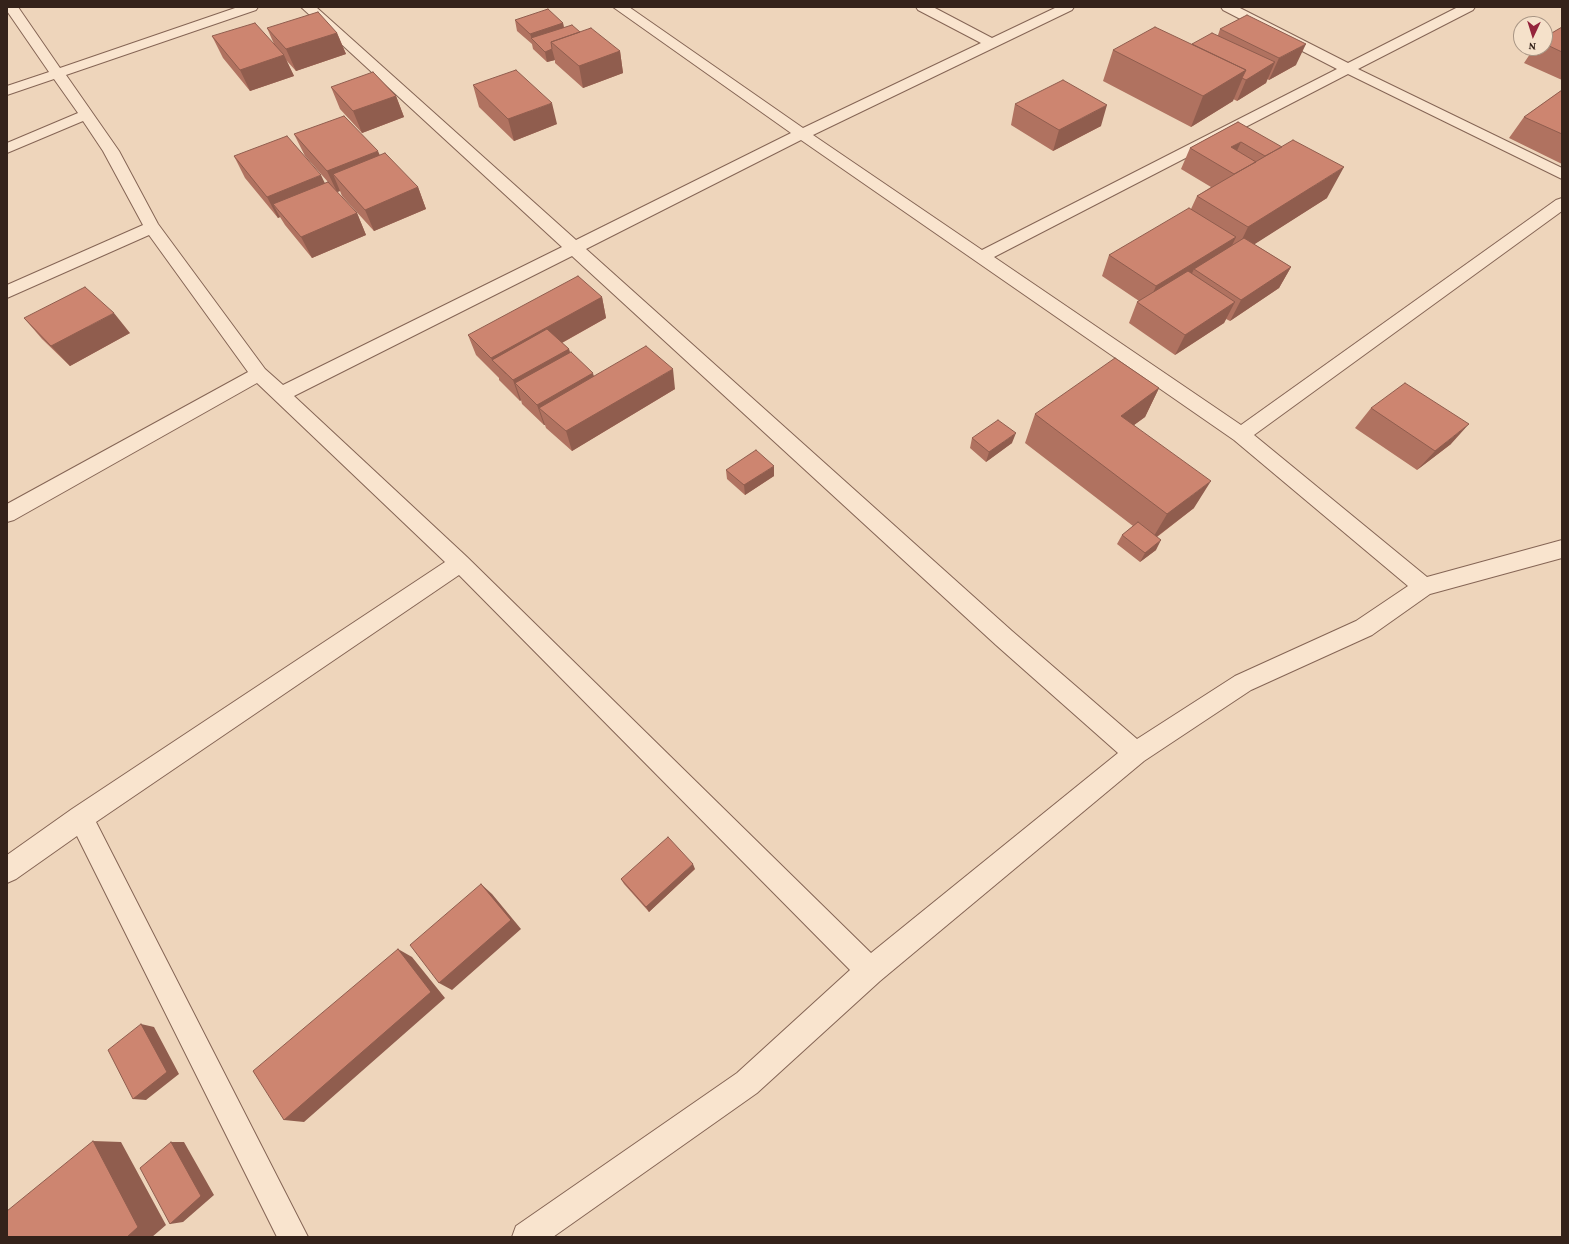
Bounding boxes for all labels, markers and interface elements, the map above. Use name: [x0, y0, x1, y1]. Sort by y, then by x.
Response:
north arrow: [1513, 16, 1553, 56]
text: N: [1528, 41, 1536, 53]

